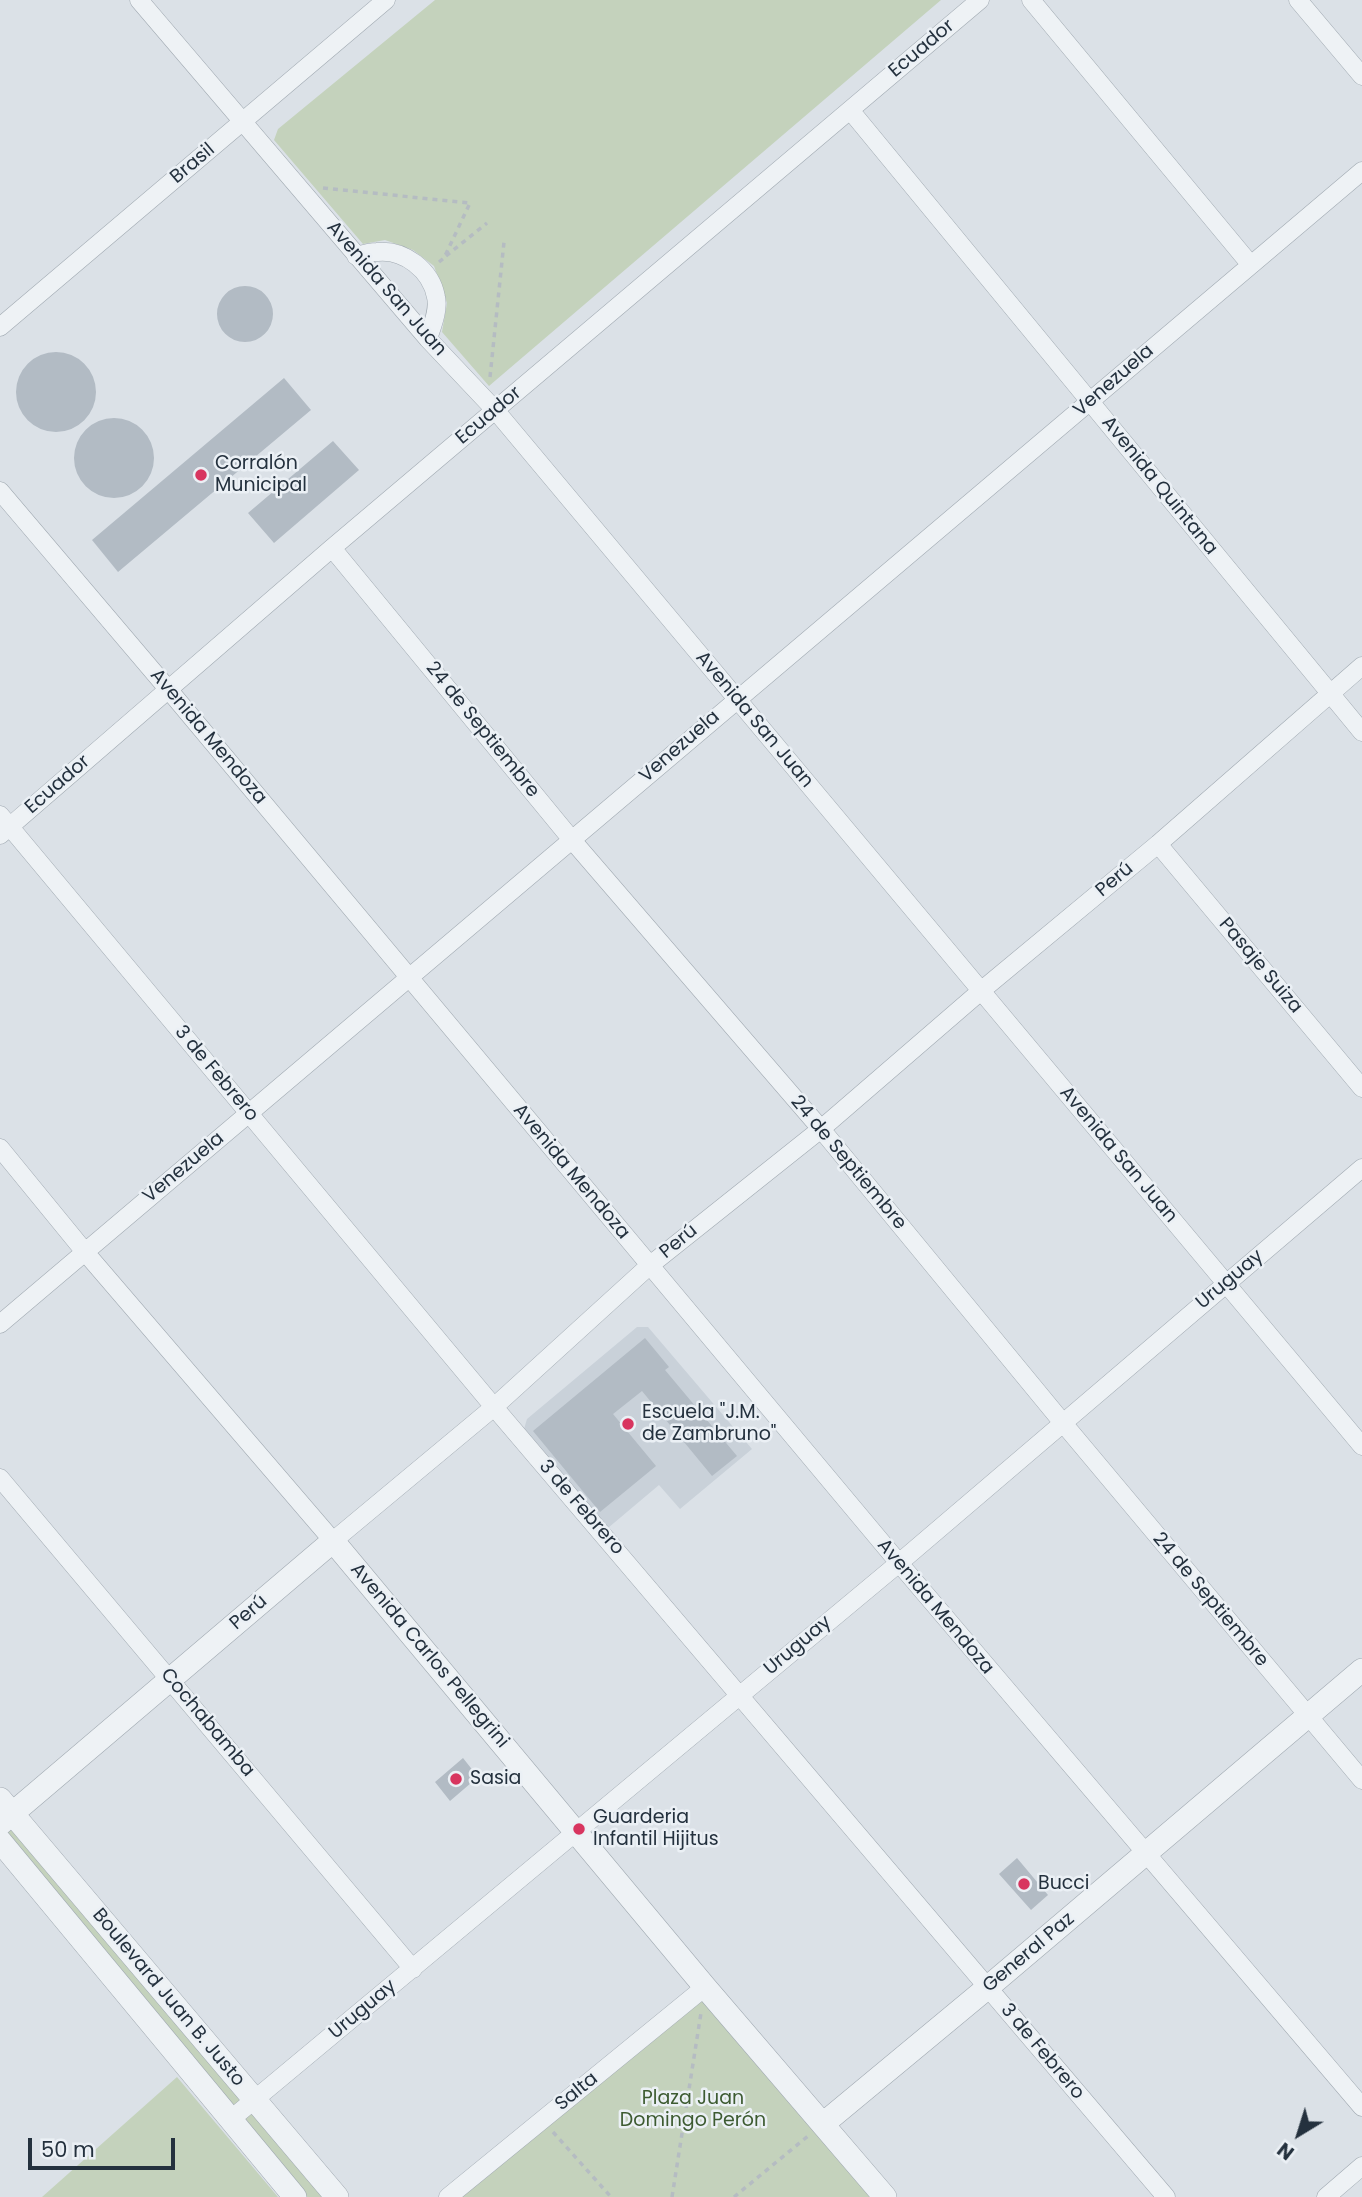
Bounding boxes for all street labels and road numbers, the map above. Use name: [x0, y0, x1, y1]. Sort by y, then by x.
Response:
street label: Ecuador: [885, 15, 959, 83]
street label: Brasil: [166, 139, 220, 189]
street label: Avenida San Juan: [321, 217, 451, 361]
street label: Venezuela: [1069, 340, 1159, 422]
street label: Ecuador: [452, 382, 526, 450]
street label: Avenida Quintana: [1096, 412, 1222, 560]
street label: Avenida San Juan: [690, 647, 818, 793]
street label: 24 de Septiembre: [420, 658, 544, 802]
street label: Avenida Mendoza: [145, 665, 271, 809]
street label: Venezuela: [635, 706, 725, 788]
street label: Ecuador: [21, 751, 95, 819]
street label: Perú: [1092, 858, 1138, 902]
street label: Pasaje Suiza: [1213, 914, 1307, 1018]
street label: 3 de Febrero: [169, 1021, 263, 1127]
street label: Avenida San Juan: [1054, 1082, 1182, 1228]
street label: 24 de Septiembre: [785, 1091, 911, 1235]
street label: Avenida Mendoza: [508, 1100, 634, 1244]
street label: Venezuela: [139, 1128, 229, 1208]
street label: Perú: [655, 1220, 703, 1264]
street label: Uruguay: [1192, 1245, 1268, 1315]
street label: 3 de Febrero: [534, 1456, 628, 1560]
street label: 24 de Septiembre: [1147, 1528, 1273, 1672]
street label: Avenida Mendoza: [872, 1535, 998, 1679]
street label: Avenida Carlos Pellegrini: [345, 1559, 513, 1753]
street label: Perú: [226, 1591, 272, 1635]
street label: Uruguay: [760, 1611, 836, 1681]
street label: Cochabamba: [155, 1664, 259, 1782]
street label: Boulevard Juan B. Justo: [87, 1904, 249, 2092]
street label: General Paz: [979, 1908, 1079, 1998]
street label: Uruguay: [325, 1975, 401, 2045]
street label: 3 de Febrero: [995, 1999, 1089, 2105]
street label: Salta: [551, 2068, 603, 2116]

